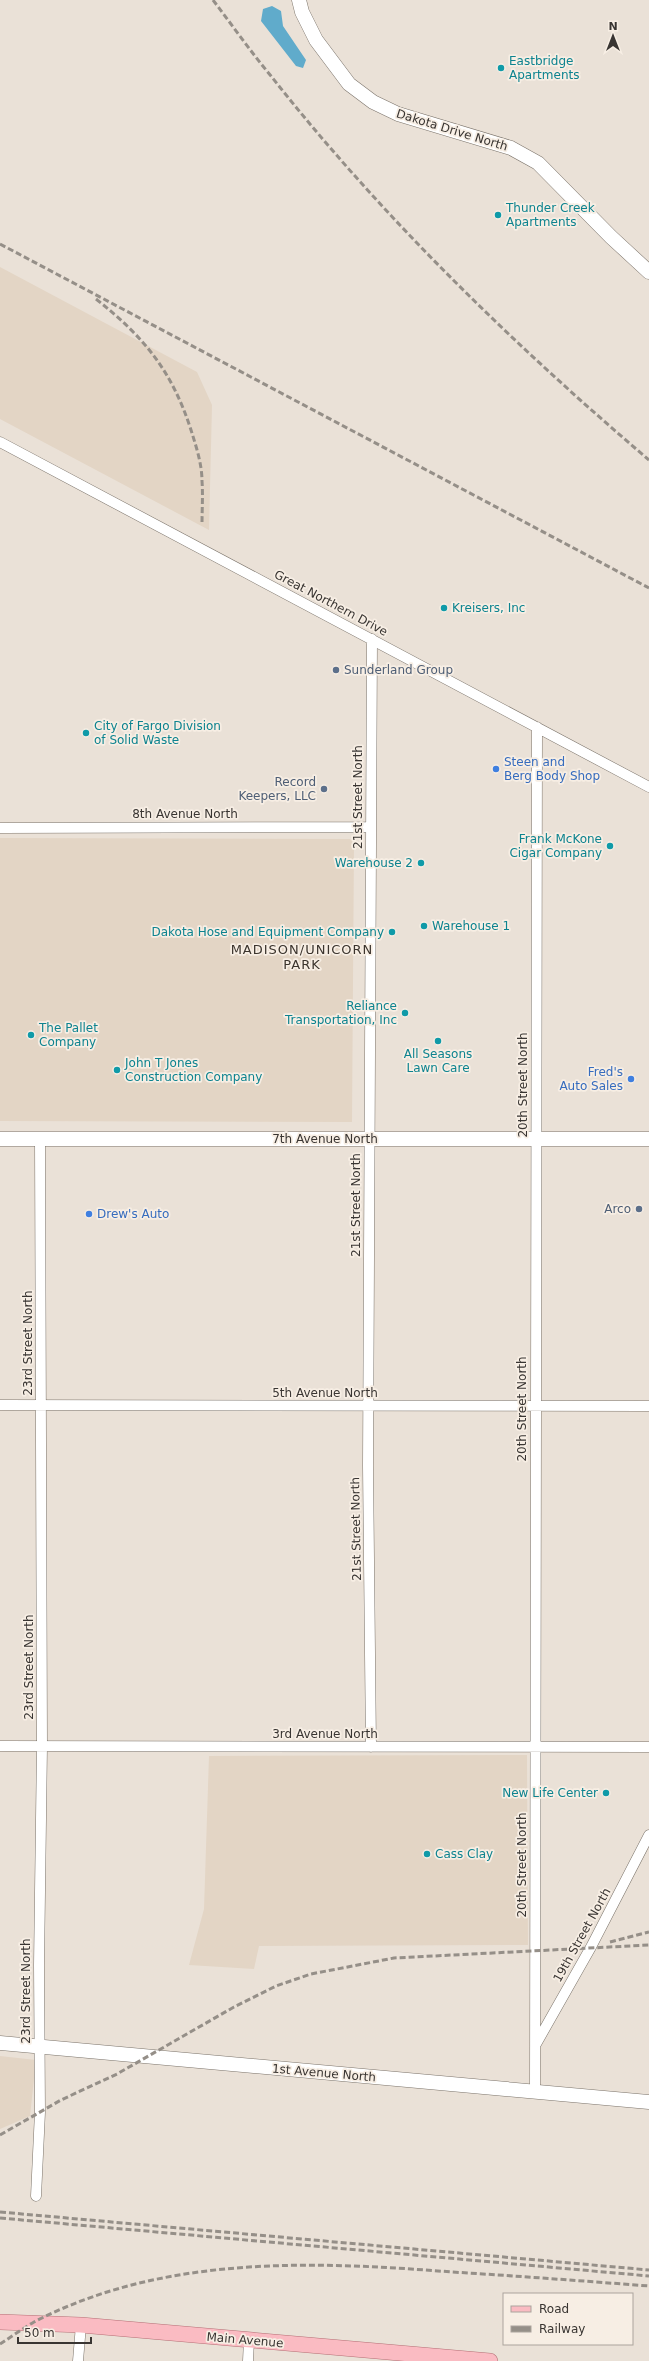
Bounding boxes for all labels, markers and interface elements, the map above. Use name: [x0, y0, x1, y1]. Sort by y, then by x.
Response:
north arrow: [593, 16, 633, 56]
text: N: [608, 20, 618, 33]
place label: Eastbridge Apartments: [509, 54, 579, 82]
marker: Eastbridge Apartments: [496, 63, 506, 73]
street label: Dakota Drive North: [395, 106, 509, 154]
place label: Thunder Creek Apartments: [505, 201, 595, 229]
marker: Thunder Creek Apartments: [493, 210, 503, 220]
street label: Great Northern Drive: [272, 567, 390, 639]
place label: Kreisers, Inc: [452, 601, 525, 615]
marker: Kreisers, Inc: [439, 603, 449, 613]
place label: Sunderland Group: [344, 663, 453, 677]
marker: Sunderland Group: [331, 665, 341, 675]
place label: City of Fargo Division of Solid Waste: [94, 719, 221, 747]
marker: City of Fargo Division of Solid Waste: [81, 728, 91, 738]
street label: 21st Street North: [351, 745, 365, 849]
place label: Steen and Berg Body Shop: [504, 755, 600, 783]
marker: Steen and Berg Body Shop: [491, 764, 501, 774]
place label: Record Keepers, LLC: [238, 775, 316, 803]
marker: Record Keepers, LLC: [319, 784, 329, 794]
street label: 8th Avenue North: [132, 807, 238, 821]
place label: Frank McKone Cigar Company: [509, 832, 602, 860]
marker: Frank McKone Cigar Company: [605, 841, 615, 851]
place label: Warehouse 2: [335, 856, 413, 870]
marker: Warehouse 2: [416, 858, 426, 868]
place label: Warehouse 1: [432, 919, 510, 933]
marker: Warehouse 1: [419, 921, 429, 931]
place label: Dakota Hose and Equipment Company: [151, 925, 384, 939]
marker: Dakota Hose and Equipment Company: [387, 927, 397, 937]
district label: MADISON/UNICORN PARK: [231, 942, 373, 972]
place label: Reliance Transportation, Inc: [284, 999, 397, 1027]
marker: Reliance Transportation, Inc: [400, 1008, 410, 1018]
place label: The Pallet Company: [38, 1021, 98, 1049]
marker: The Pallet Company: [26, 1030, 36, 1040]
street label: 20th Street North: [516, 1032, 530, 1138]
marker: All Seasons Lawn Care: [433, 1036, 443, 1046]
place label: All Seasons Lawn Care: [404, 1047, 472, 1075]
place label: John T Jones Construction Company: [124, 1056, 262, 1084]
marker: John T Jones Construction Company: [112, 1065, 122, 1075]
place label: Fred's Auto Sales: [559, 1065, 623, 1093]
marker: Fred's Auto Sales: [626, 1074, 636, 1084]
street label: 7th Avenue North: [272, 1132, 378, 1146]
street label: 21st Street North: [349, 1153, 363, 1257]
place label: Arco: [604, 1202, 631, 1216]
marker: Arco: [634, 1204, 644, 1214]
place label: Drew's Auto: [97, 1207, 169, 1221]
marker: Drew's Auto: [84, 1209, 94, 1219]
street label: 23rd Street North: [21, 1290, 35, 1396]
street label: 20th Street North: [515, 1356, 529, 1462]
street label: 5th Avenue North: [272, 1386, 378, 1400]
street label: 21st Street North: [348, 1477, 364, 1581]
street label: 23rd Street North: [22, 1614, 36, 1720]
street label: 3rd Avenue North: [272, 1727, 378, 1741]
place label: New Life Center: [502, 1786, 598, 1800]
marker: New Life Center: [601, 1788, 611, 1798]
street label: 20th Street North: [515, 1812, 529, 1918]
place label: Cass Clay: [435, 1847, 493, 1861]
marker: Cass Clay: [422, 1849, 432, 1859]
street label: 19th Street North: [550, 1886, 614, 1984]
street label: 23rd Street North: [19, 1938, 33, 2044]
street label: 1st Avenue North: [271, 2061, 377, 2085]
legend: [503, 2293, 633, 2345]
text: Road: [539, 2302, 569, 2316]
scale bar: [18, 2319, 91, 2345]
text: Railway: [539, 2322, 585, 2336]
text: 50 m: [24, 2326, 55, 2340]
street label: Main Avenue: [206, 2330, 284, 2350]

